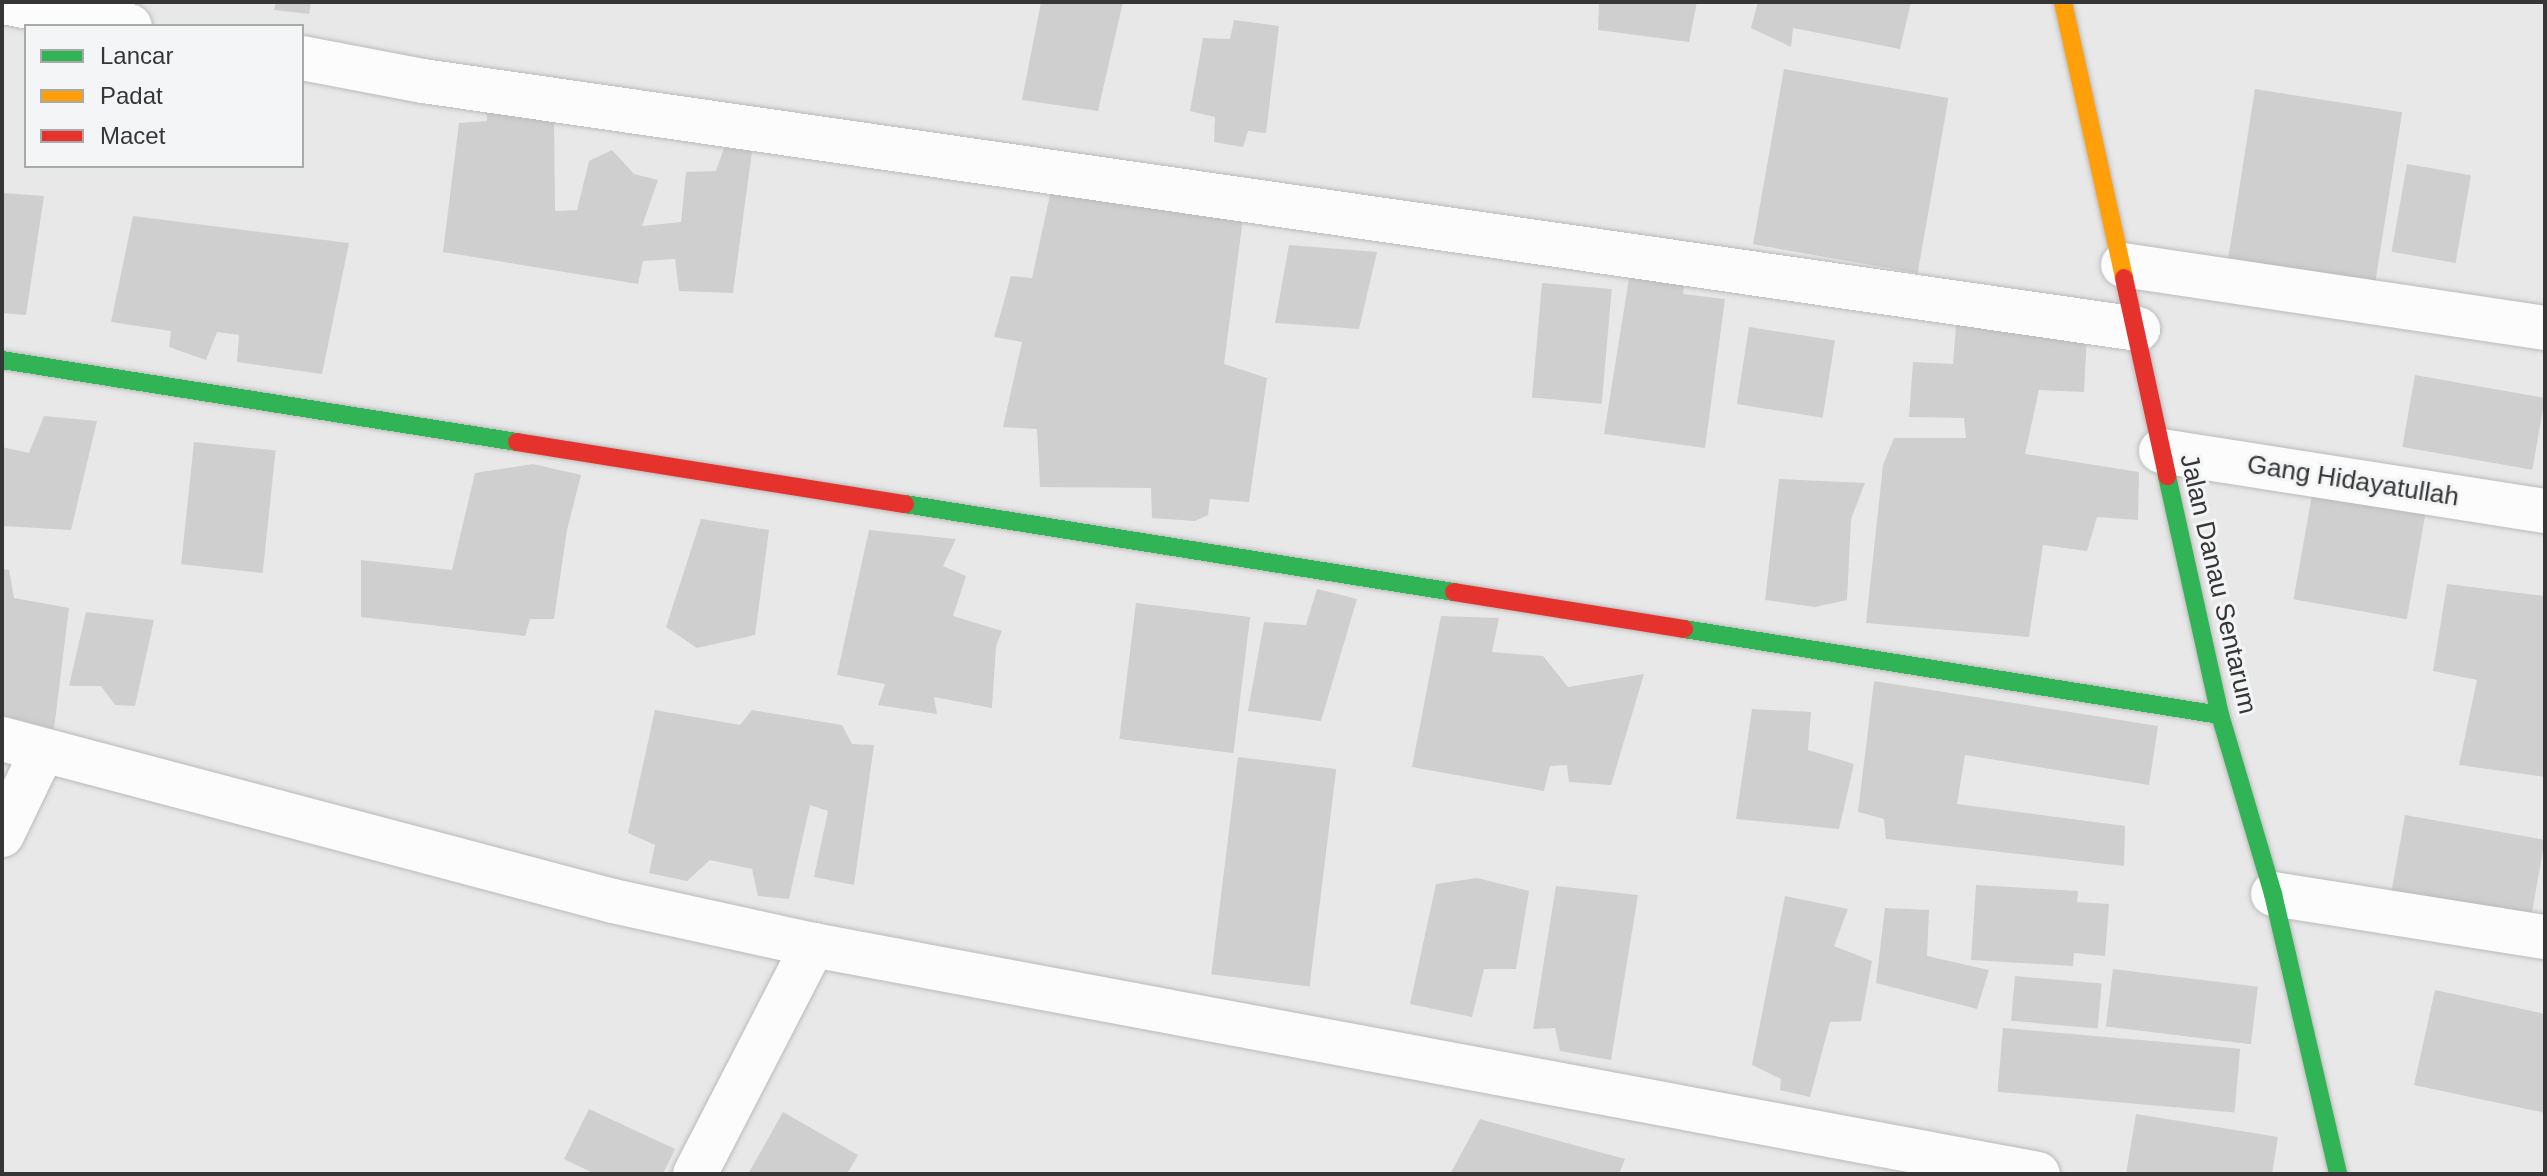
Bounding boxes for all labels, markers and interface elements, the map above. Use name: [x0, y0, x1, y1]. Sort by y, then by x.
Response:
legend: [24, 24, 304, 168]
text: Lancar: [100, 42, 173, 69]
text: Padat: [100, 82, 163, 109]
text: Macet: [100, 122, 165, 149]
street label: Gang Hidayatullah: [2245, 449, 2461, 513]
street label: Jalan Danau Sentarum: [2173, 451, 2263, 717]

